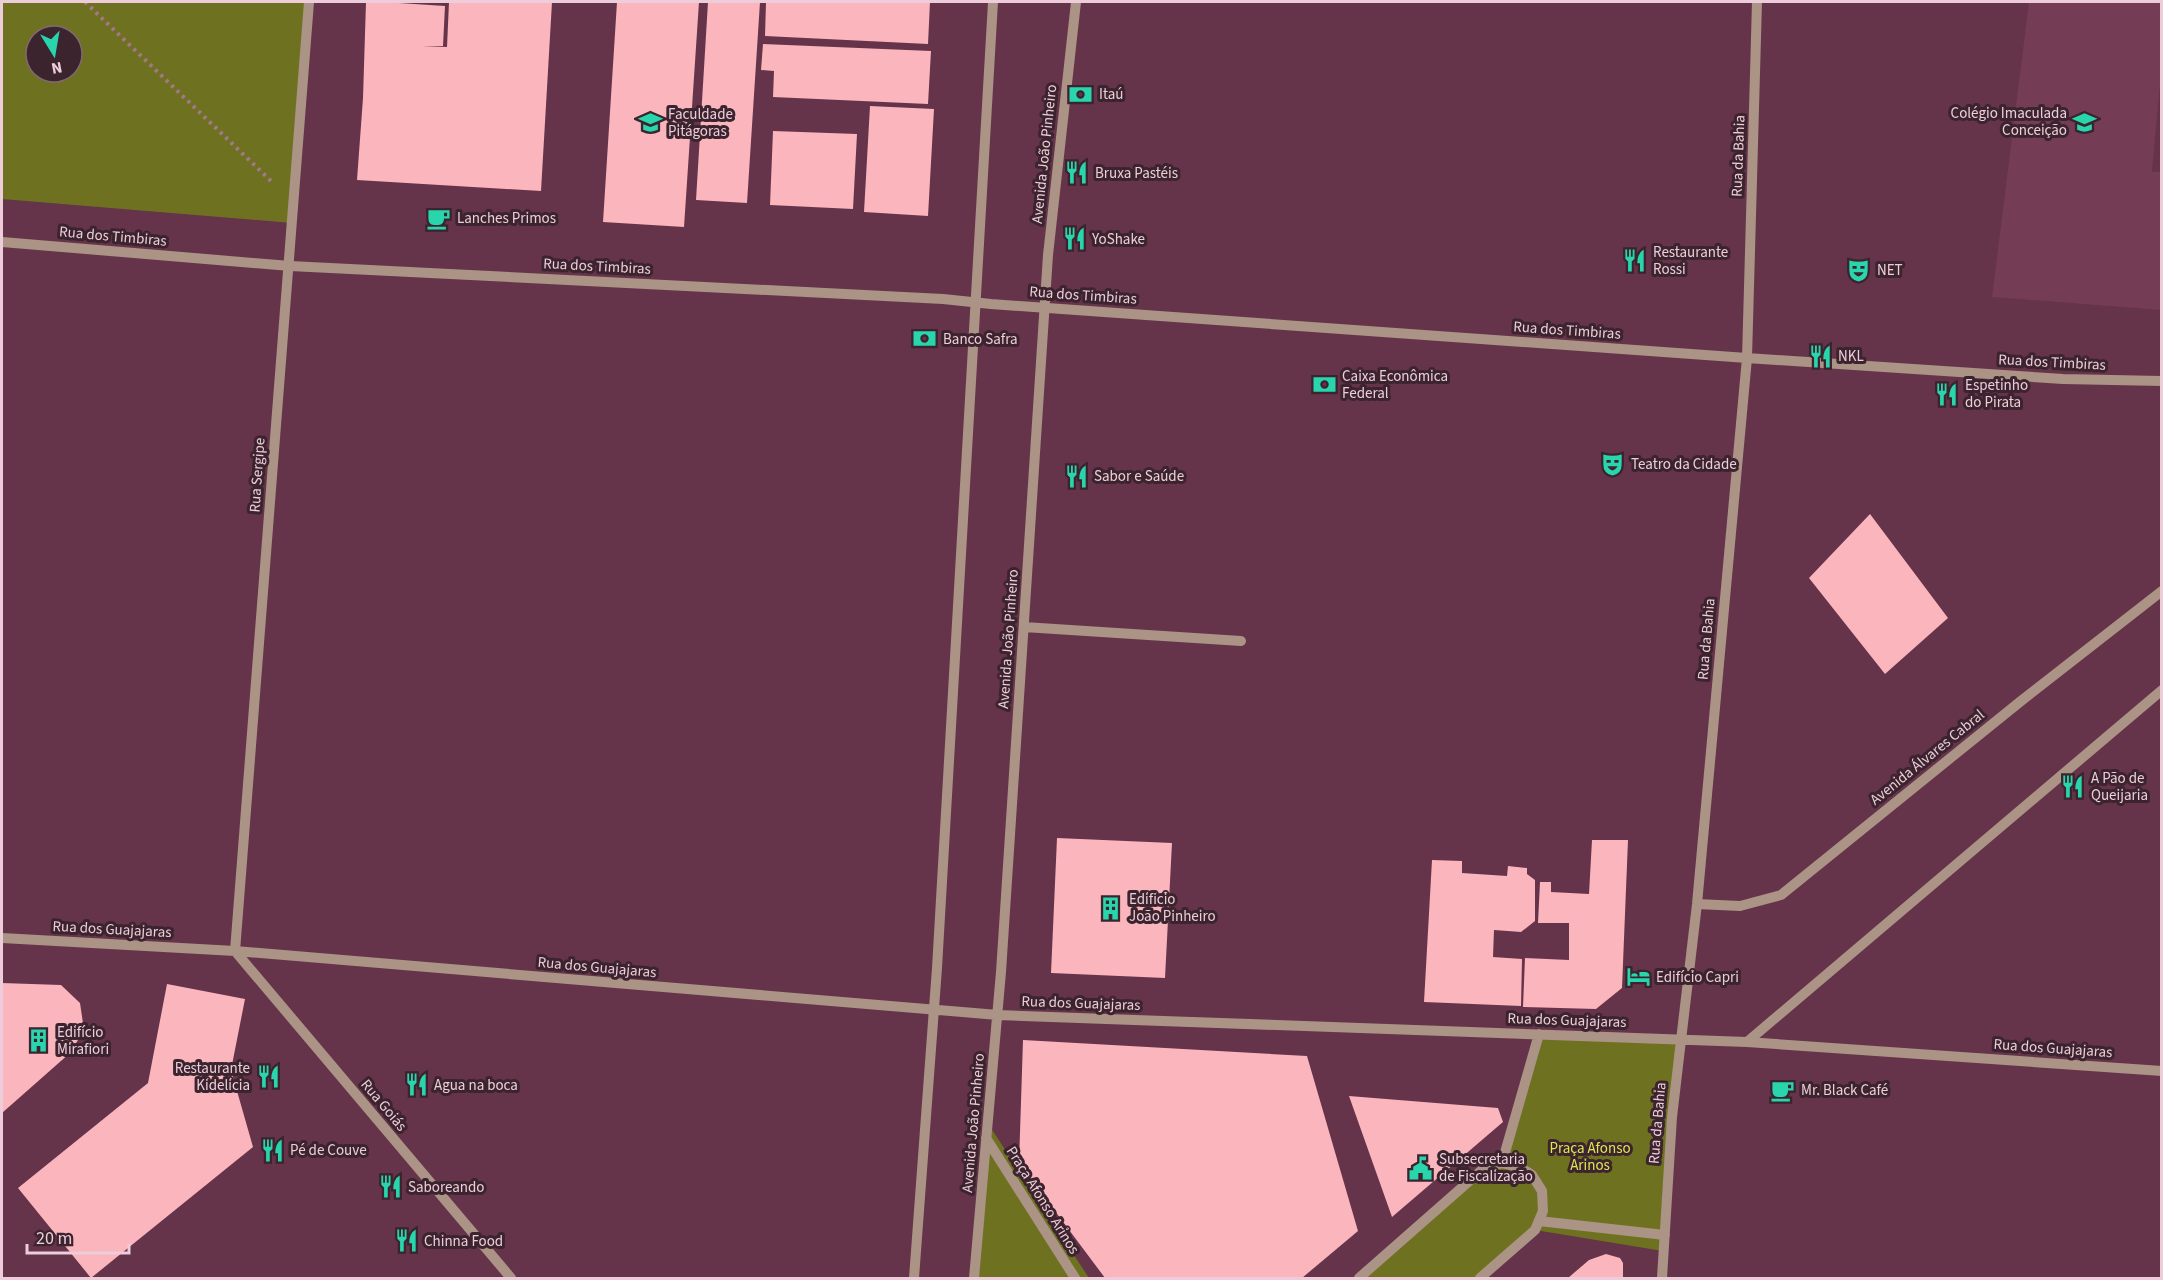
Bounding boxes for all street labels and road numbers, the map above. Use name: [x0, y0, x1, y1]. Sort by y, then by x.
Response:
street label: Avenida João Pinheiro: [1027, 83, 1062, 225]
street label: Rua da Bahia: [1727, 115, 1750, 197]
street label: Rua dos Timbiras: [58, 221, 168, 252]
street label: Rua dos Timbiras: [543, 253, 651, 280]
street label: Rua dos Timbiras: [1028, 281, 1137, 310]
street label: Rua dos Timbiras: [1512, 316, 1621, 345]
street label: Rua dos Timbiras: [1998, 349, 2106, 376]
street label: Rua Sergipe: [244, 437, 271, 513]
street label: Avenida João Pinheiro: [993, 569, 1024, 710]
street label: Rua da Bahia: [1692, 597, 1721, 681]
street label: Avenida Álvares Cabral: [1866, 704, 1989, 810]
street label: Rua dos Guajajaras: [52, 916, 172, 943]
street label: Rua dos Guajajaras: [537, 952, 657, 983]
street label: Rua dos Guajajaras: [1021, 991, 1141, 1016]
street label: Rua dos Guajajaras: [1507, 1008, 1627, 1033]
street label: Rua dos Guajajaras: [1993, 1034, 2113, 1063]
street label: Avenida João Pinheiro: [957, 1052, 990, 1194]
street label: Rua Goiás: [356, 1075, 412, 1136]
street label: Rua da Bahia: [1643, 1081, 1672, 1165]
street label: Praça Afonso Arinos: [1001, 1142, 1084, 1258]

